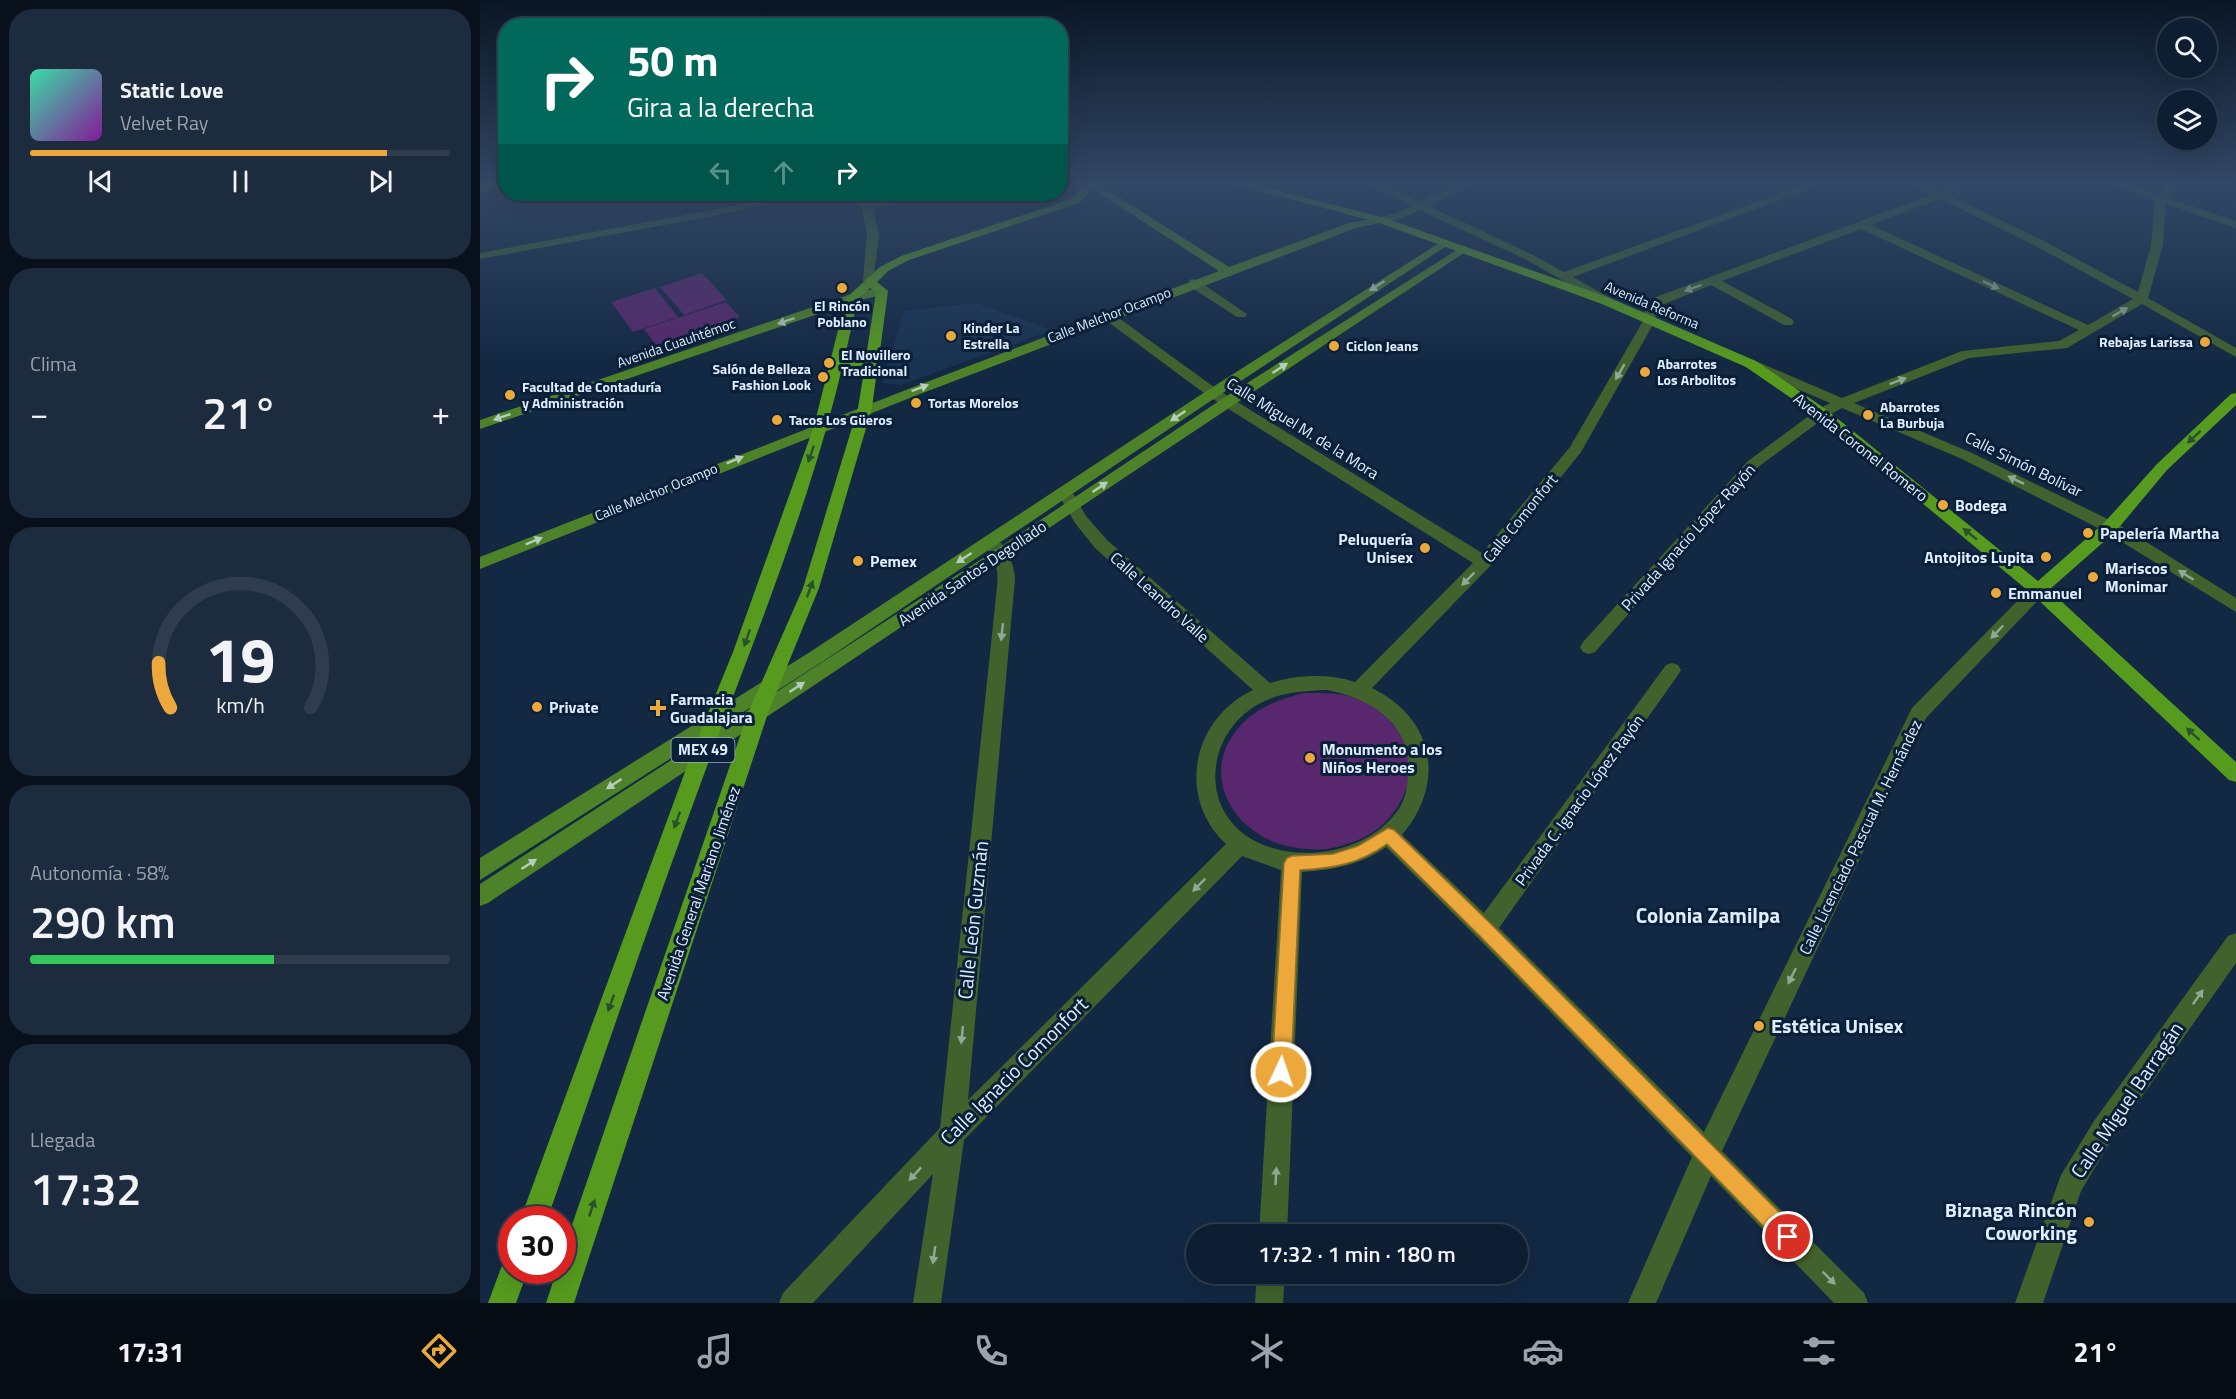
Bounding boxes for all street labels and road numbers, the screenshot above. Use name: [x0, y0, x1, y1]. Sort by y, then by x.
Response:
street label: Avenida Reforma: [1602, 275, 1703, 334]
street label: Calle Melchor Ocampo: [1044, 281, 1174, 348]
street label: Avenida Cuauhtémoc: [614, 312, 738, 373]
street label: Calle Miguel M. de la Mora: [1222, 371, 1384, 485]
street label: Avenida Coronel Romero: [1789, 387, 1933, 507]
street label: Calle Simón Bolívar: [1961, 425, 2087, 503]
street label: Calle Melchor Ocampo: [591, 457, 720, 526]
street label: Privada Ignacio López Rayón: [1615, 458, 1761, 616]
street label: Calle Comonfort: [1477, 468, 1564, 567]
street label: Avenida Santos Degollado: [893, 514, 1051, 632]
street label: Calle Leandro Valle: [1105, 546, 1215, 648]
street label: Privada C. Ignacio López Rayón: [1509, 709, 1649, 891]
street label: Calle Licenciado Pascual M. Hernández: [1793, 715, 1927, 959]
road number: MEX 49: [672, 738, 734, 762]
street label: Avenida General Mariano Jiménez: [650, 783, 746, 1003]
street label: Calle León Guzmán: [949, 839, 996, 1001]
street label: Calle Ignacio Comonfort: [932, 989, 1095, 1152]
street label: Calle Miguel Barragán: [2063, 1015, 2191, 1184]

